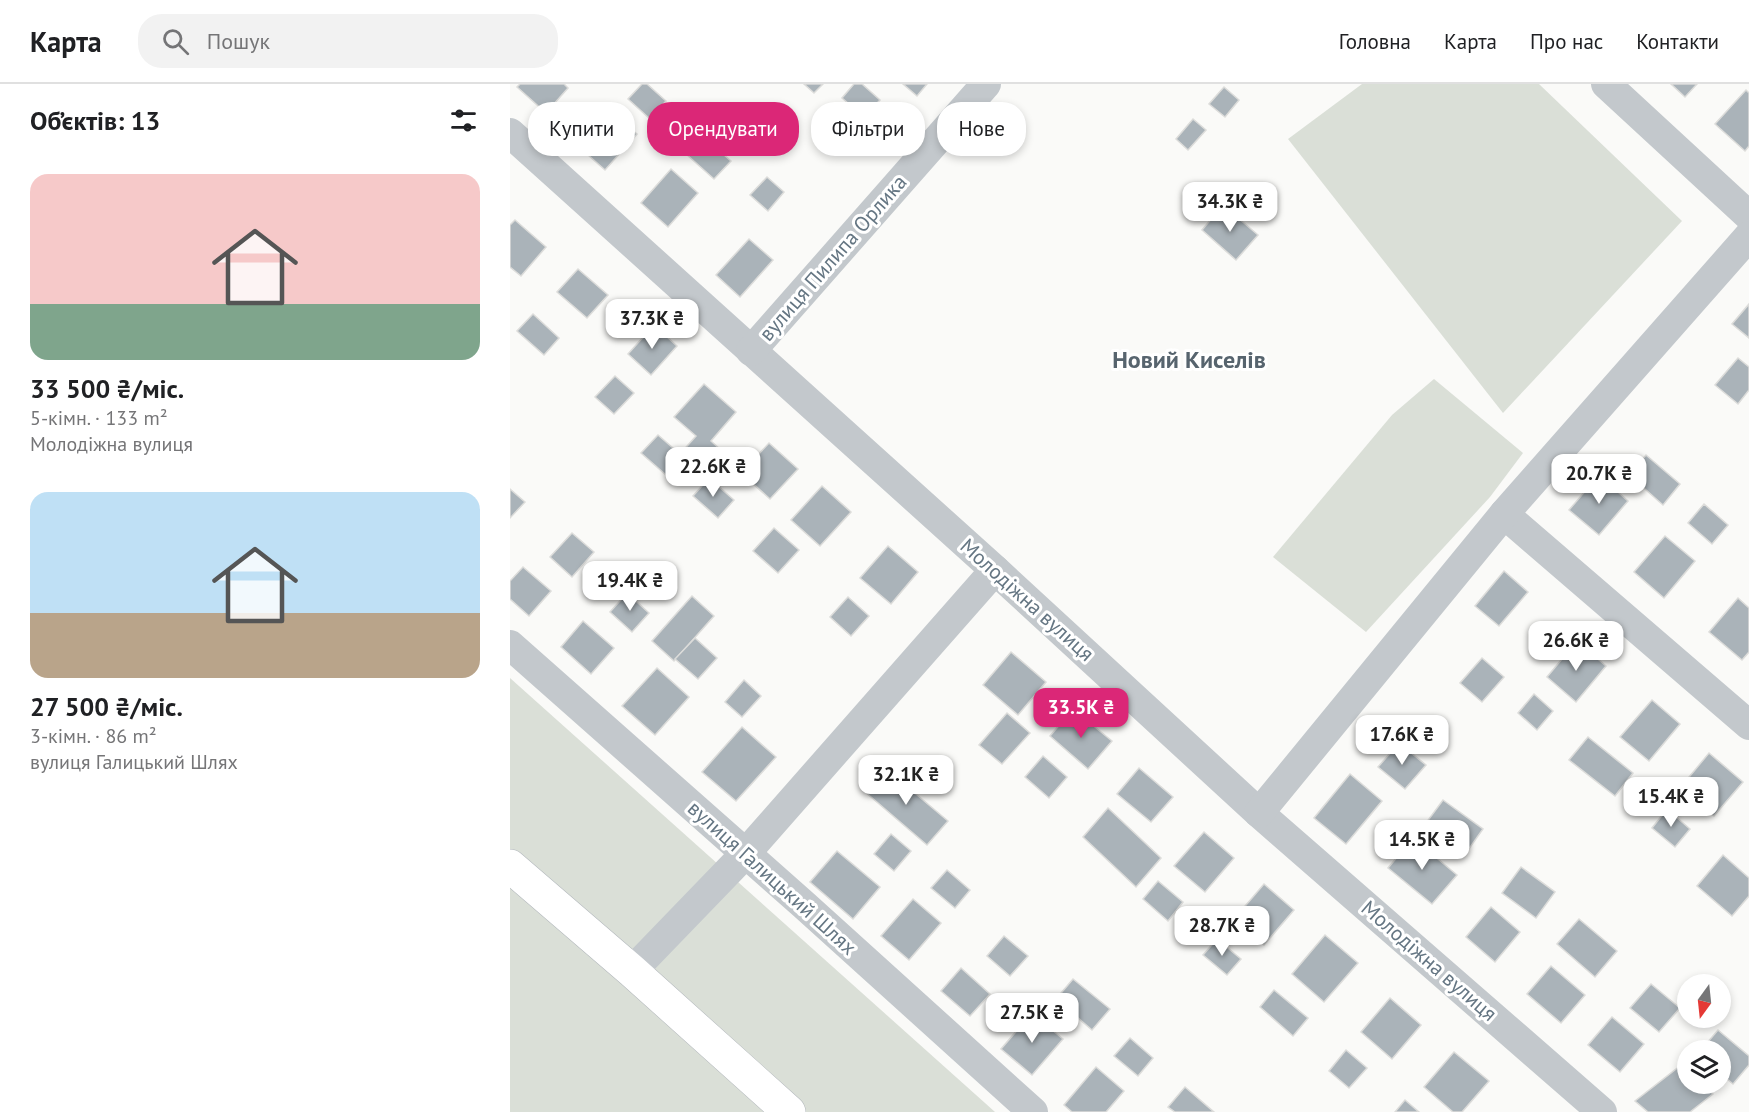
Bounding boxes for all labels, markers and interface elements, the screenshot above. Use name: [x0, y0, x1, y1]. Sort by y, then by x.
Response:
search box: [138, 14, 558, 68]
text: Карта: [30, 23, 102, 60]
icon: search: [159, 25, 192, 58]
text: Пошук: [207, 27, 270, 55]
text: Головна: [1339, 28, 1411, 55]
text: Карта: [1444, 28, 1497, 55]
text: Про нас: [1530, 28, 1603, 55]
text: Контакти: [1636, 28, 1719, 55]
chip: Купити: [528, 102, 635, 156]
chip: Орендувати: [647, 102, 799, 156]
chip: Фільтри: [811, 102, 925, 156]
chip: Нове: [937, 102, 1026, 156]
text: Об’єктів: 13: [30, 104, 160, 137]
icon: filters: [447, 104, 480, 137]
street label: вулиця Пилипа Орлика: [753, 169, 912, 346]
pin: 34.3K ₴: [1175, 182, 1285, 233]
text: 34.3K ₴: [1196, 188, 1264, 214]
icon: home: [201, 213, 309, 321]
pin: 37.3K ₴: [597, 299, 707, 350]
text: 37.3K ₴: [620, 305, 684, 331]
district label: Новий Киселів: [1112, 344, 1266, 375]
text: 33 500 ₴/міс.: [30, 372, 184, 405]
text: 5-кімн. · 133 m²: [30, 405, 168, 431]
text: Молодіжна вулиця: [30, 431, 193, 457]
pin: 22.6K ₴: [658, 447, 768, 498]
text: 22.6K ₴: [679, 453, 747, 479]
pin: 20.7K ₴: [1544, 454, 1654, 505]
text: 20.7K ₴: [1565, 460, 1633, 486]
icon: home: [201, 531, 309, 639]
street label: Молодіжна вулиця: [955, 532, 1100, 667]
pin: 19.4K ₴: [575, 561, 685, 612]
text: 19.4K ₴: [596, 567, 664, 593]
pin: 26.6K ₴: [1521, 621, 1631, 672]
text: 26.6K ₴: [1542, 627, 1610, 653]
pin: 33.5K ₴: [1026, 688, 1136, 739]
text: 27 500 ₴/міс.: [30, 690, 183, 723]
text: 33.5K ₴: [1047, 694, 1115, 720]
pin: 17.6K ₴: [1347, 715, 1457, 766]
text: 17.6K ₴: [1370, 721, 1434, 747]
text: 3-кімн. · 86 m²: [30, 723, 157, 749]
text: вулиця Галицький Шлях: [30, 749, 238, 775]
pin: 32.1K ₴: [851, 755, 961, 806]
text: 32.1K ₴: [872, 761, 940, 787]
pin: 15.4K ₴: [1616, 777, 1726, 828]
text: 15.4K ₴: [1637, 783, 1705, 809]
street label: вулиця Галицький Шлях: [682, 795, 863, 961]
pin: 14.5K ₴: [1367, 820, 1477, 871]
text: 14.5K ₴: [1388, 826, 1456, 852]
street label: Молодіжна вулиця: [1356, 894, 1503, 1027]
pin: 28.7K ₴: [1167, 906, 1277, 957]
text: 28.7K ₴: [1188, 912, 1256, 938]
north arrow: [1677, 974, 1731, 1028]
map controls: [1677, 974, 1731, 1094]
pin: 27.5K ₴: [977, 993, 1087, 1044]
text: 27.5K ₴: [1000, 999, 1064, 1025]
button: layers: [1677, 1040, 1731, 1094]

